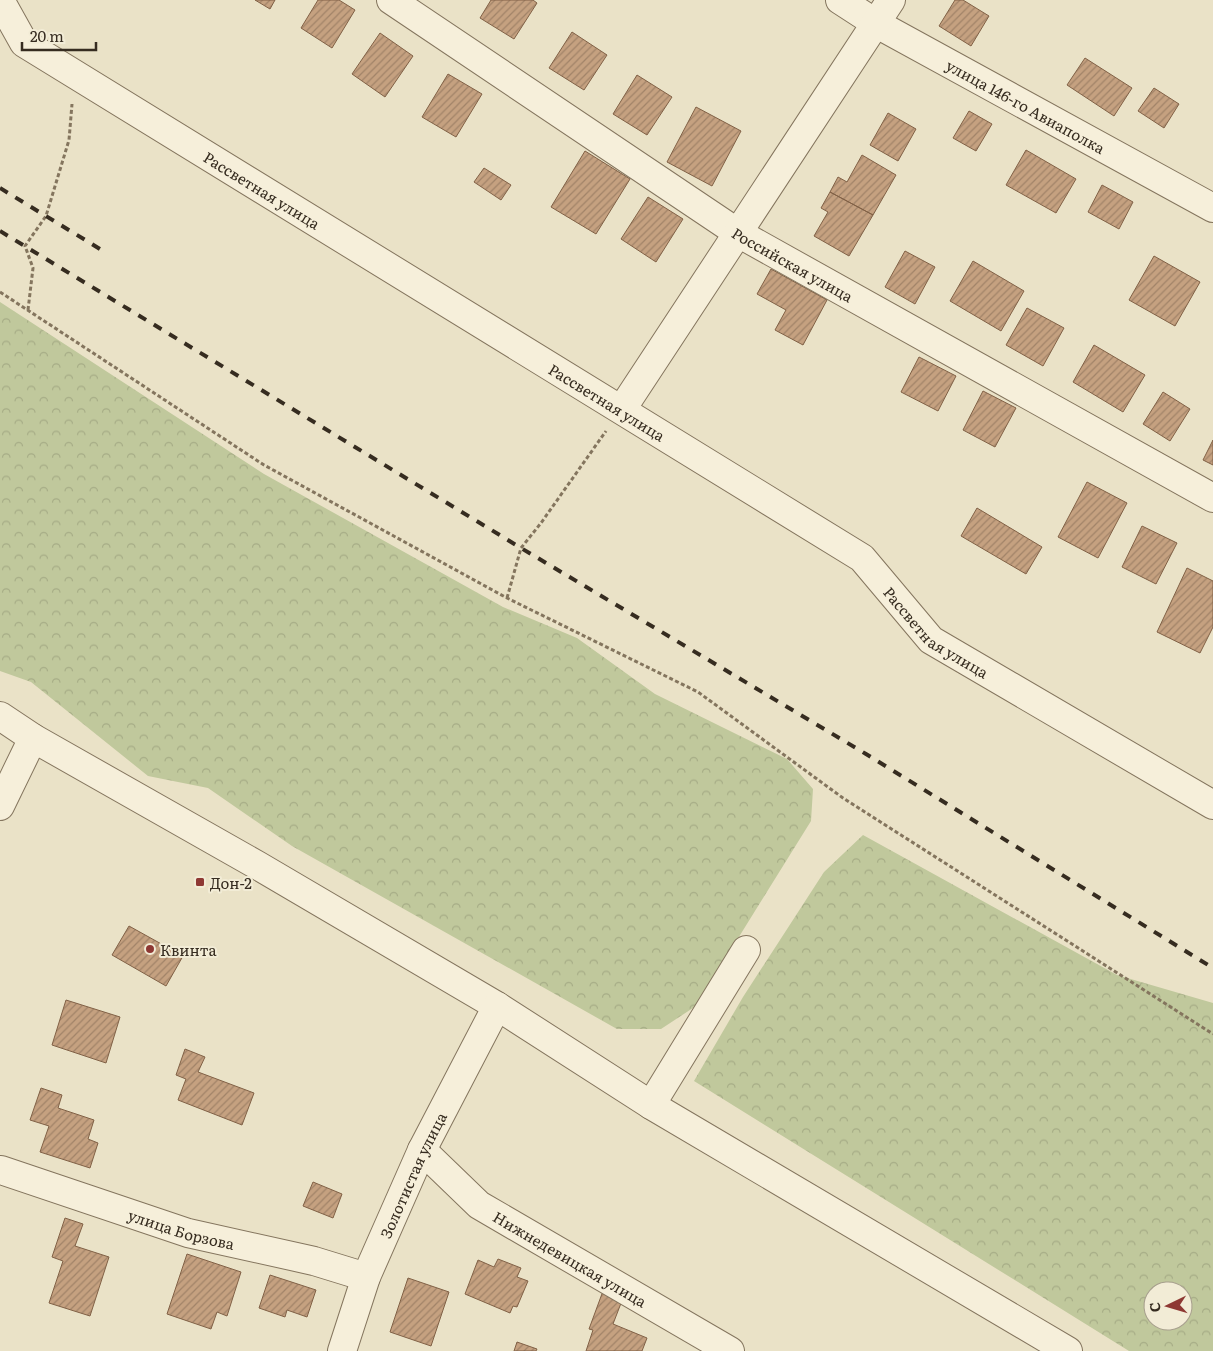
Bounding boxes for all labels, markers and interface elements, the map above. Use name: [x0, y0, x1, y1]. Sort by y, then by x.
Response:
scale bar: [22, 20, 96, 52]
text: 20 m: [30, 24, 64, 47]
street label: улица 146-го Авиаполка: [942, 53, 1111, 159]
street label: Рассветная улица: [200, 145, 326, 235]
street label: Российская улица: [728, 221, 859, 307]
street label: Рассветная улица: [545, 357, 671, 447]
street label: Рассветная улица: [879, 581, 994, 683]
place label: Дон-2: [210, 871, 252, 894]
marker: Дон-2: [194, 876, 206, 888]
place label: Квинта: [160, 938, 217, 961]
marker: Квинта: [144, 943, 156, 955]
street label: Золотистая улица: [373, 1107, 452, 1242]
street label: улица Борзова: [125, 1202, 238, 1255]
street label: Нижнедевицкая улица: [489, 1204, 652, 1312]
north arrow: [1143, 1281, 1193, 1331]
text: С: [1144, 1301, 1164, 1313]

